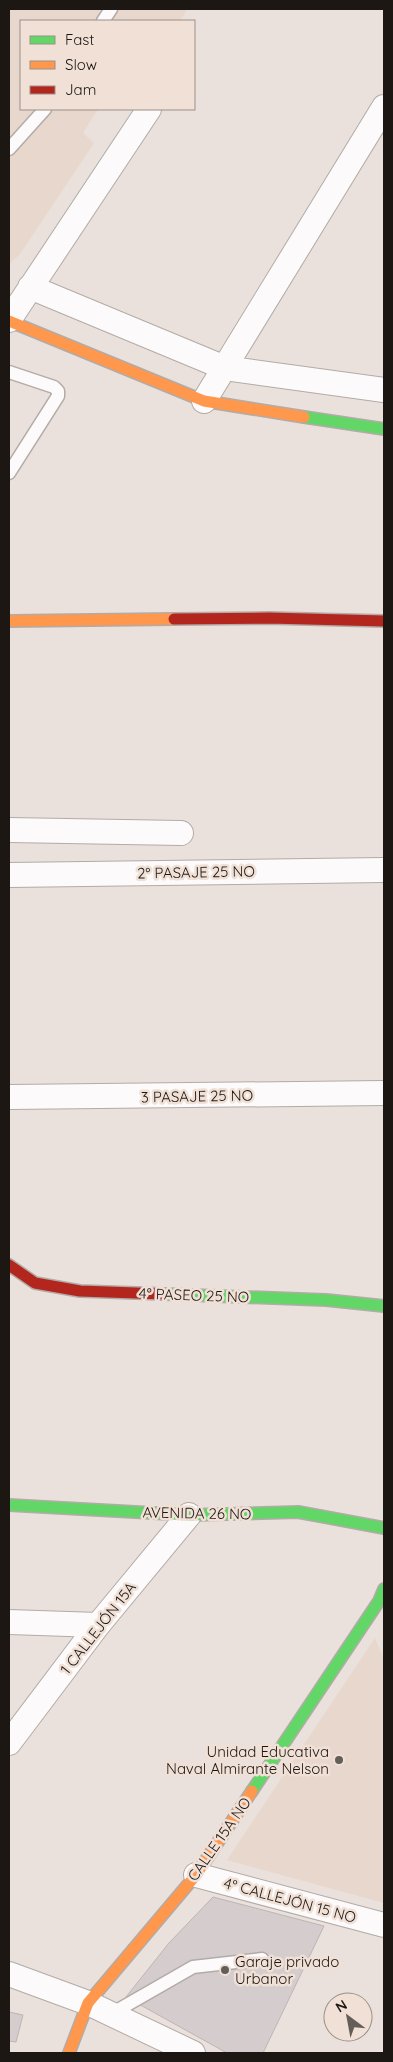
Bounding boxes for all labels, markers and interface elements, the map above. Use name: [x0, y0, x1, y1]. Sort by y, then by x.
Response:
legend: [20, 20, 195, 110]
text: Fast: [65, 30, 94, 49]
text: Slow: [65, 55, 97, 74]
text: Jam: [65, 80, 96, 99]
street label: 2° PASAJE 25 NO: [137, 861, 255, 883]
street label: 3 PASAJE 25 NO: [141, 1086, 253, 1106]
street label: 4° PASEO 25 NO: [138, 1284, 250, 1306]
street label: AVENIDA 26 NO: [142, 1503, 252, 1523]
street label: 1 CALLEJÓN 15A: [56, 1578, 140, 1678]
place label: Unidad Educativa Naval Almirante Nelson: [166, 1742, 329, 1778]
marker: Unidad Educativa Naval Almirante Nelson: [333, 1754, 345, 1766]
street label: CALLE 15A NO: [183, 1793, 255, 1885]
street label: 4° CALLEJÓN 15 NO: [222, 1873, 358, 1927]
place label: Garaje privado Urbanor: [235, 1952, 339, 1988]
marker: Garaje privado Urbanor: [219, 1964, 231, 1976]
north arrow: [323, 1992, 373, 2042]
text: N: [332, 1996, 350, 2016]

